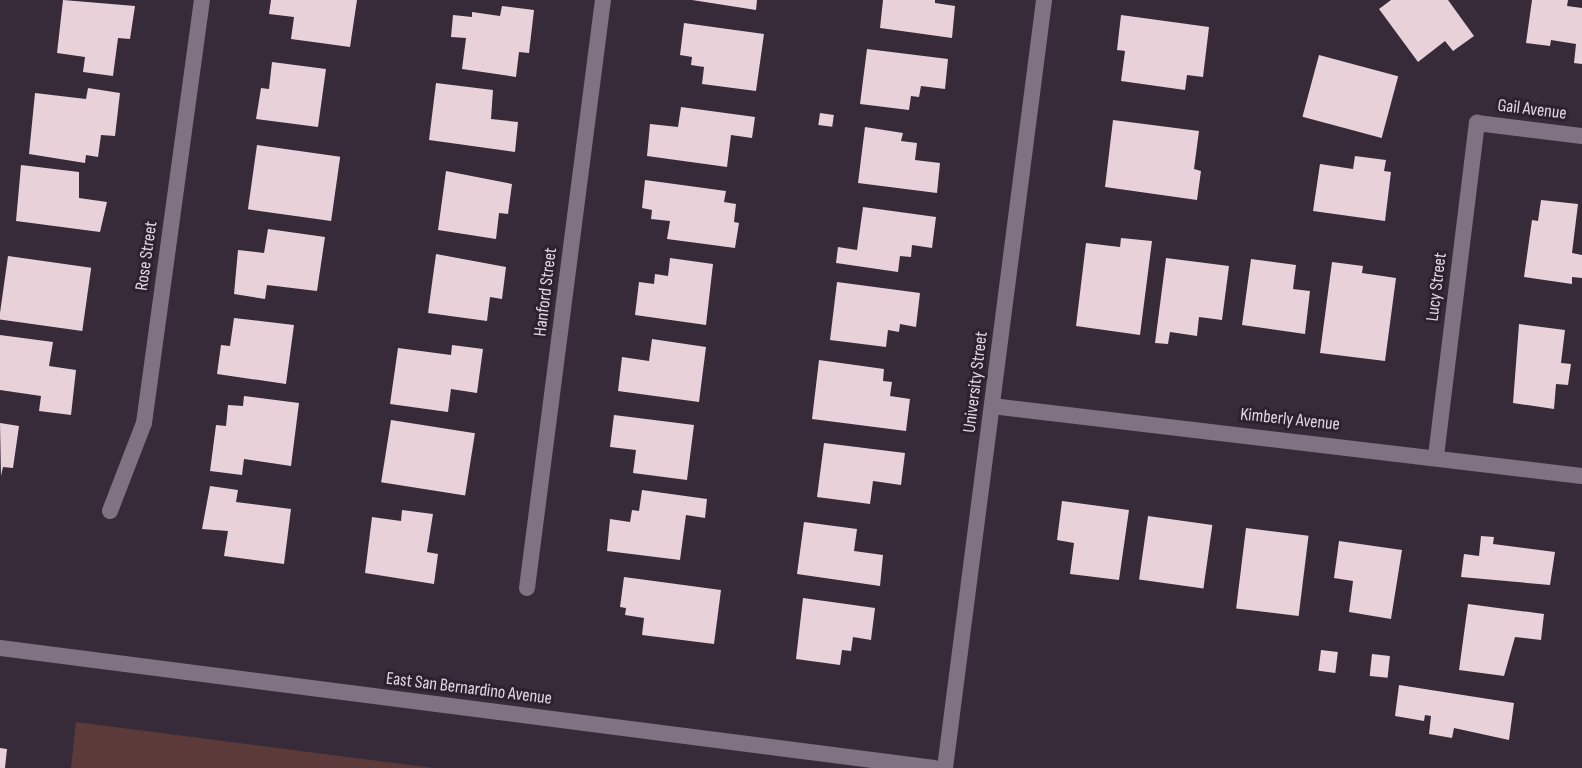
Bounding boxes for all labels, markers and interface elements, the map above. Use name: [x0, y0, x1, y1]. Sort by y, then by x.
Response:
street label: Gail Avenue: [1496, 95, 1568, 125]
street label: Rose Street: [131, 220, 163, 292]
street label: Hanford Street: [530, 246, 562, 338]
street label: Lucy Street: [1422, 251, 1452, 323]
street label: University Street: [959, 330, 993, 434]
street label: Kimberly Avenue: [1239, 404, 1341, 436]
street label: East San Bernardino Avenue: [385, 668, 553, 710]

